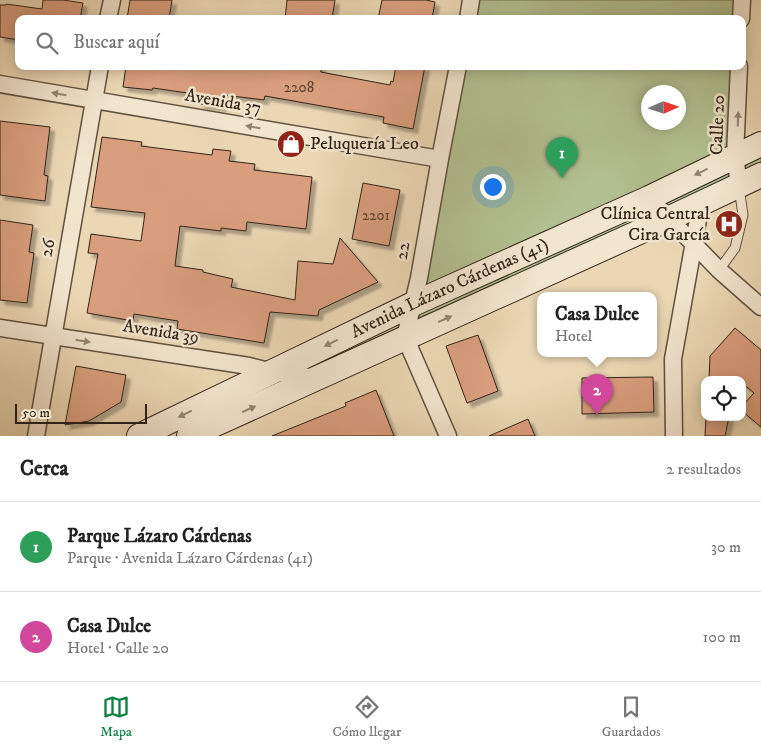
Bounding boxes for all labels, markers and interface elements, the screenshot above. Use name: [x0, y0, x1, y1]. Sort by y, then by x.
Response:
search box: [15, 15, 746, 70]
icon: search: [33, 29, 61, 57]
text: Buscar aquí: [73, 31, 159, 54]
house number: 2208: [284, 78, 314, 97]
street label: Avenida 37: [183, 84, 263, 120]
north arrow: [641, 85, 686, 130]
one-way arrow: [50, 90, 66, 98]
street label: Calle 20: [706, 95, 730, 155]
one-way arrow: [734, 111, 742, 127]
one-way arrow: [245, 123, 261, 131]
shop icon: Peluquería Leo: [276, 129, 306, 159]
place label: Peluquería Leo: [310, 133, 419, 155]
pin: 1: [546, 137, 578, 178]
one-way arrow: [694, 169, 708, 177]
your location: [480, 174, 506, 200]
place label: Clínica Central Cira García: [600, 203, 711, 246]
house number: 2201: [362, 206, 390, 225]
hospital icon: Clínica Central Cira García: [714, 209, 744, 239]
street label: Avenida Lázaro Cárdenas (41): [347, 234, 552, 343]
street label: 26: [36, 237, 61, 259]
street label: 22: [391, 240, 415, 262]
popup: [537, 292, 657, 357]
text: Casa Dulce: [555, 303, 639, 326]
street label: Avenida 39: [121, 315, 201, 349]
one-way arrow: [438, 315, 452, 323]
text: Hotel: [555, 326, 592, 346]
one-way arrow: [75, 337, 91, 345]
one-way arrow: [324, 340, 338, 348]
pin: 2: [581, 374, 613, 415]
map controls: [701, 376, 746, 421]
button: locate: [701, 376, 746, 421]
scale bar: [15, 401, 148, 424]
text: 50 m: [22, 404, 50, 422]
one-way arrow: [242, 404, 256, 412]
one-way arrow: [178, 410, 192, 418]
text: Cerca: [20, 456, 68, 482]
text: 2 resultados: [666, 459, 741, 479]
text: Parque Lázaro Cárdenas: [67, 525, 251, 548]
text: 1: [33, 537, 39, 557]
text: 30 m: [711, 537, 741, 557]
text: Parque · Avenida Lázaro Cárdenas (41): [67, 548, 313, 568]
text: Casa Dulce: [67, 615, 151, 638]
text: 2: [32, 627, 40, 647]
text: 100 m: [703, 627, 741, 647]
text: Hotel · Calle 20: [67, 638, 169, 658]
tab: Mapa: [100, 693, 132, 741]
tab: Cómo llegar: [333, 693, 401, 741]
tab: Guardados: [602, 693, 661, 741]

